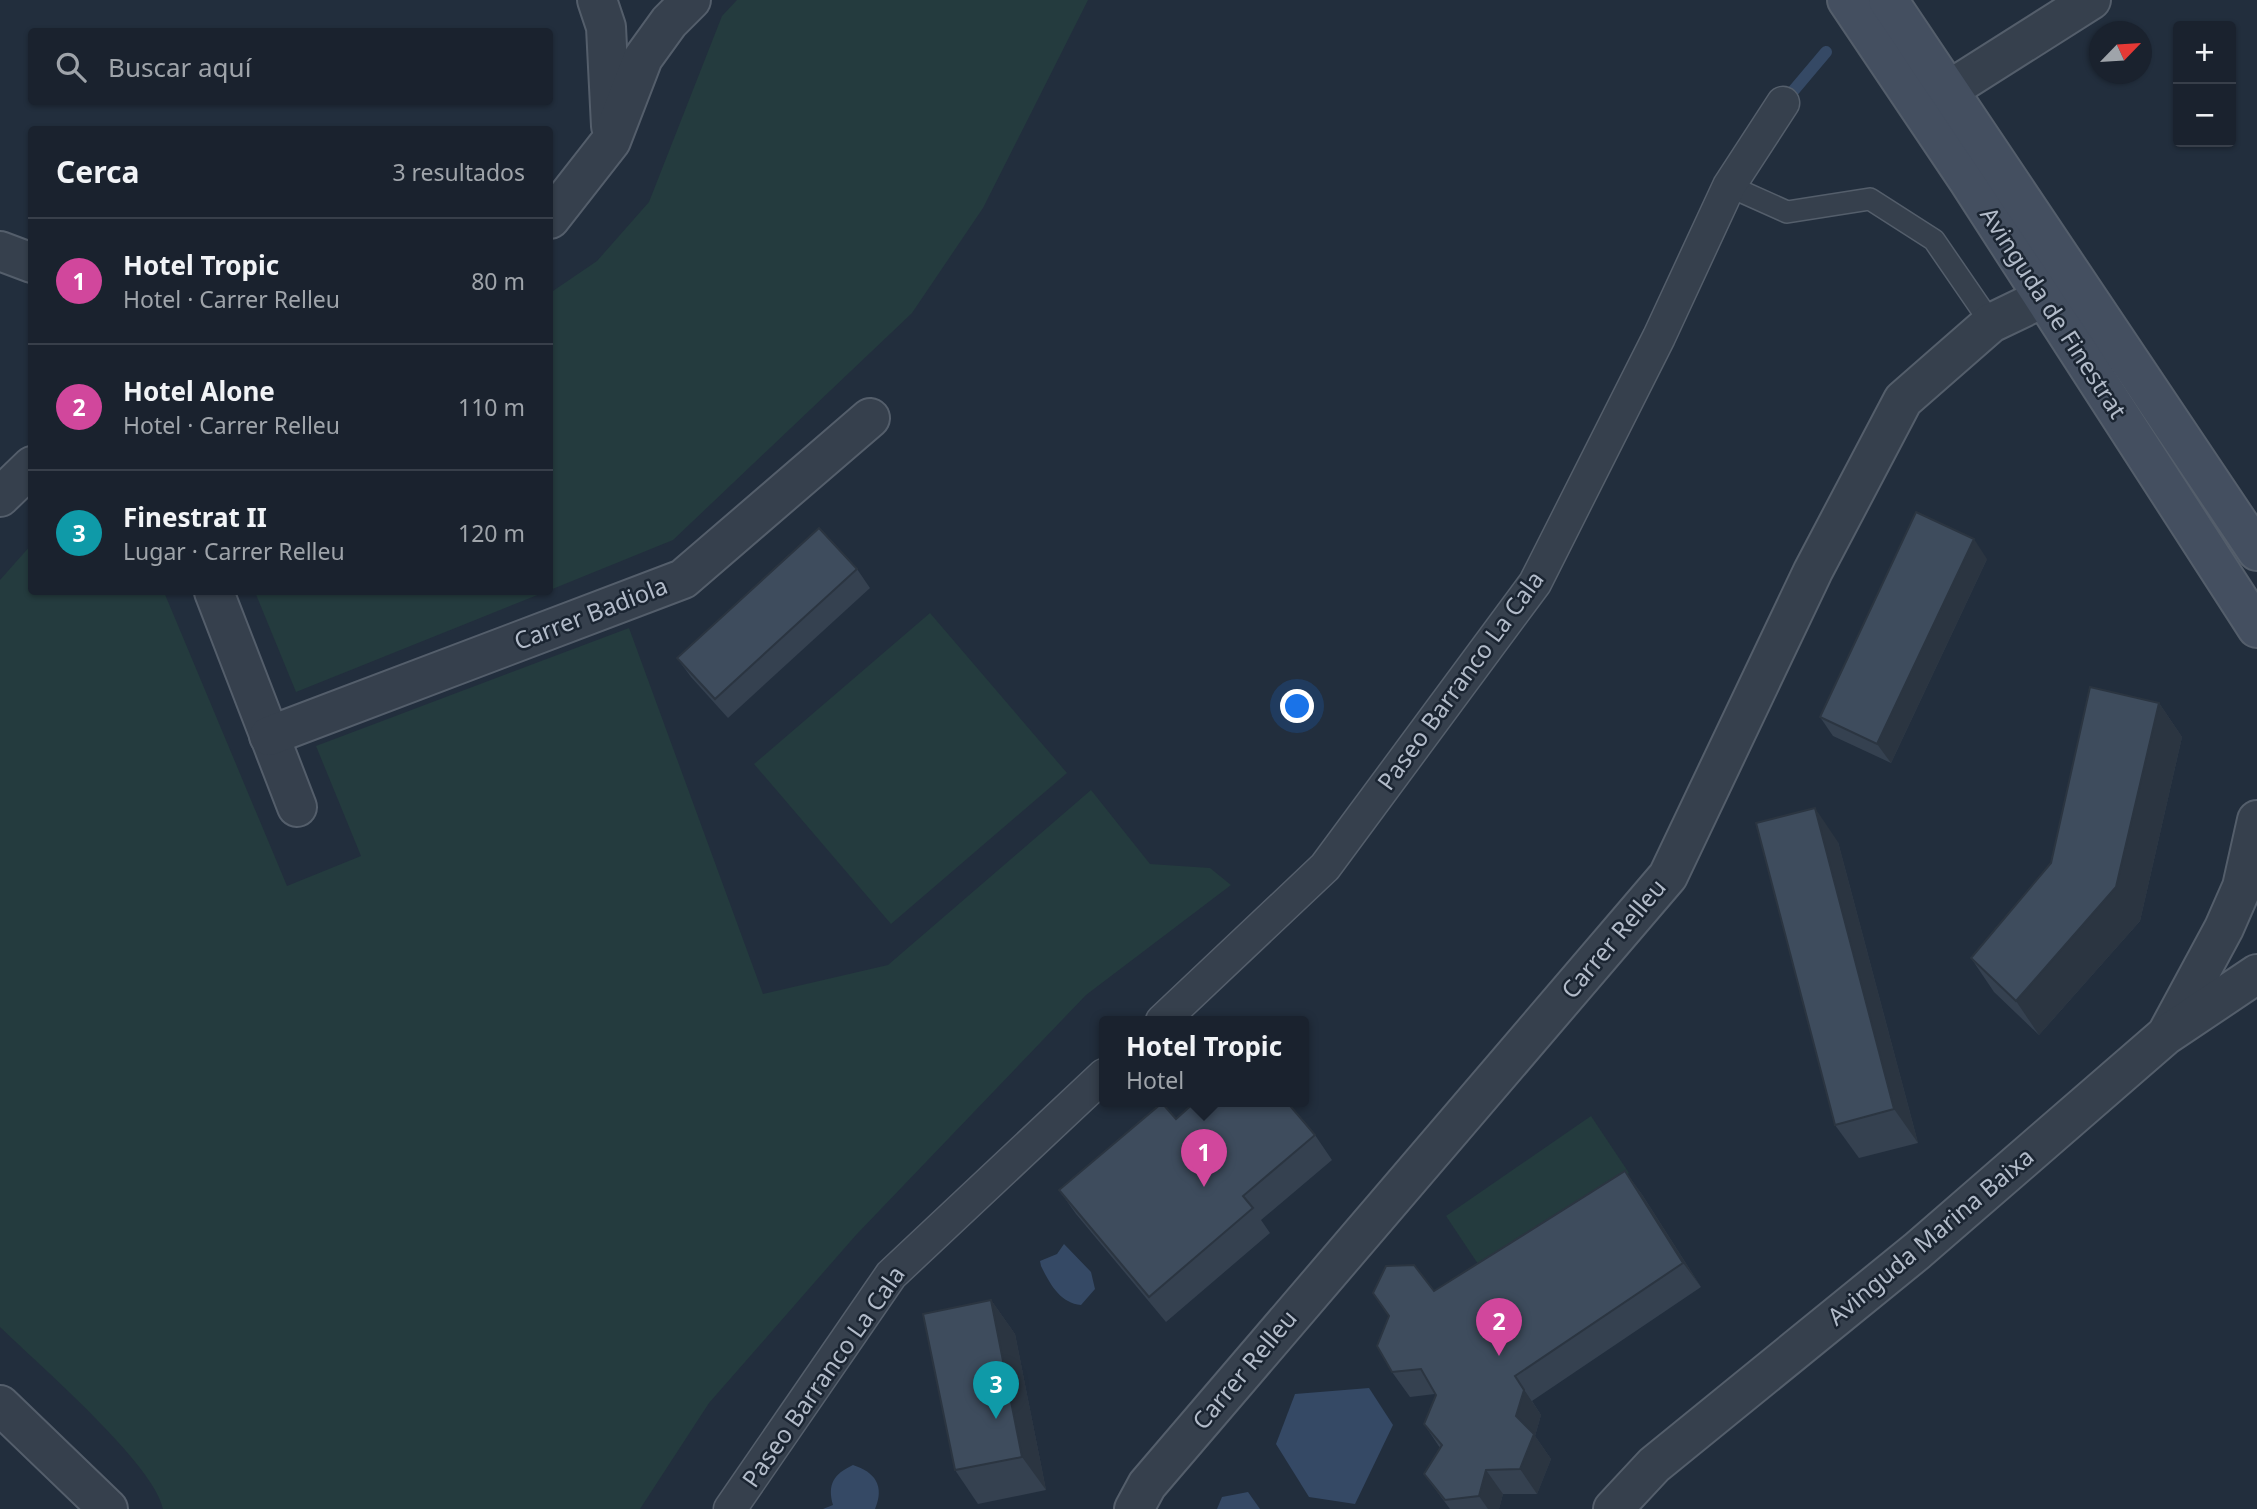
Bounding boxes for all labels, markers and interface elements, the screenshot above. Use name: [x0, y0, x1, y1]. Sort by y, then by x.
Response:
north arrow: [2089, 21, 2152, 84]
map controls: [2173, 21, 2236, 147]
button: +: [2173, 21, 2236, 84]
search box: [28, 28, 553, 105]
icon: search: [52, 48, 90, 86]
text: Buscar aquí: [108, 49, 251, 85]
button: −: [2173, 84, 2236, 147]
text: Cerca: [56, 151, 139, 192]
text: 3 resultados: [392, 156, 525, 188]
street label: Avinguda de Finestrat: [1973, 200, 2135, 425]
text: Hotel Tropic: [123, 247, 279, 283]
text: 1: [72, 265, 86, 297]
text: 80 m: [471, 265, 525, 297]
text: Hotel · Carrer Relleu: [123, 283, 340, 315]
text: Hotel Alone: [123, 373, 275, 409]
text: 2: [72, 391, 86, 423]
text: 110 m: [458, 391, 525, 423]
text: Hotel · Carrer Relleu: [123, 409, 340, 441]
text: Finestrat II: [123, 499, 267, 535]
text: 3: [72, 517, 86, 549]
text: 120 m: [458, 517, 525, 549]
text: Lugar · Carrer Relleu: [123, 535, 345, 567]
street label: Paseo Barranco La Cala: [1369, 564, 1551, 796]
street label: Carrer Badiola: [509, 568, 672, 657]
your location: [1280, 689, 1314, 723]
street label: Carrer Relleu: [1553, 871, 1673, 1005]
popup: [1099, 1016, 1309, 1107]
text: Hotel Tropic: [1126, 1028, 1282, 1064]
text: Hotel: [1126, 1064, 1184, 1096]
pin: 1: [1181, 1129, 1227, 1187]
street label: Avinguda Marina Baixa: [1820, 1140, 2040, 1332]
street label: Paseo Barranco La Cala: [734, 1259, 912, 1493]
pin: 2: [1476, 1298, 1522, 1356]
street label: Carrer Relleu: [1184, 1302, 1304, 1436]
pin: 3: [973, 1361, 1019, 1419]

